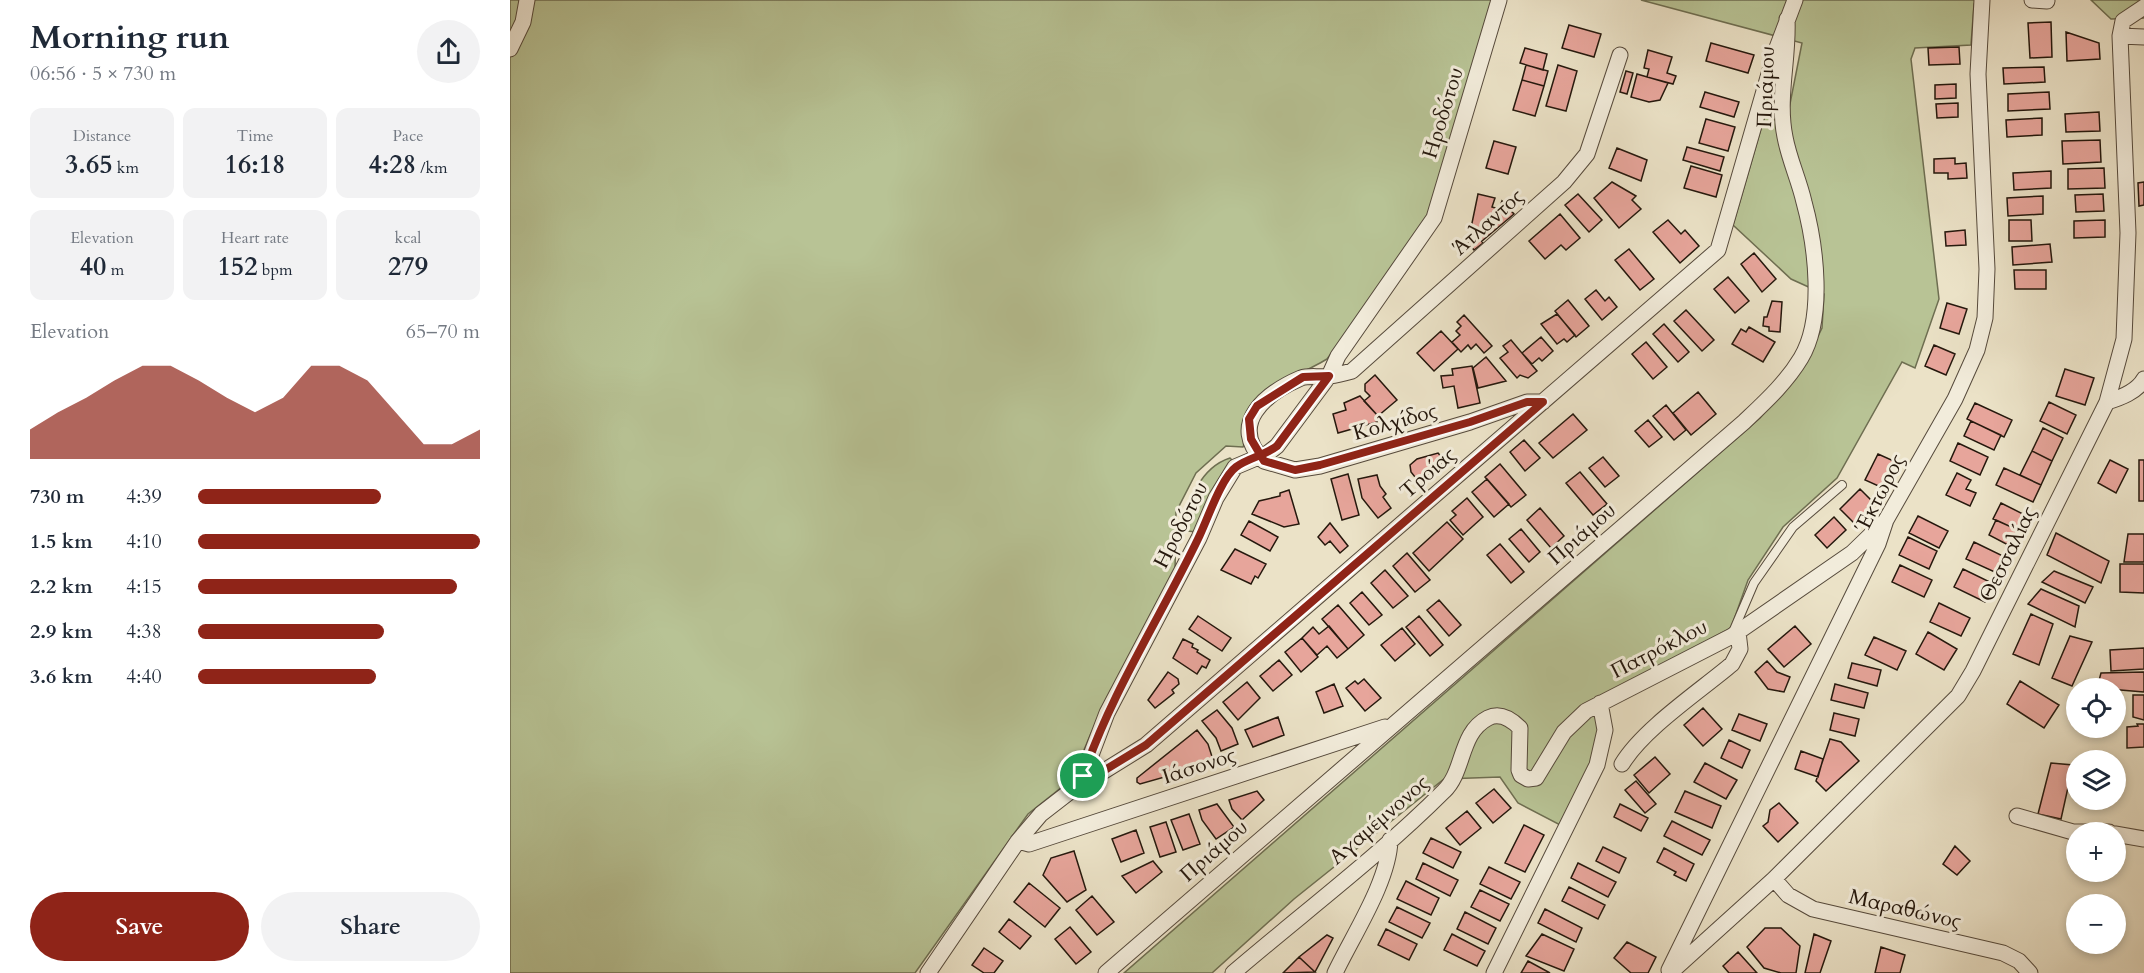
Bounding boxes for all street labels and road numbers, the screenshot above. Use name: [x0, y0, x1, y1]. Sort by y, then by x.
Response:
street label: Πριάμου: [1750, 46, 1782, 128]
street label: Ηροδότου: [1415, 64, 1471, 162]
street label: Άτλαντος: [1446, 182, 1530, 262]
street label: Κολχίδος: [1349, 396, 1441, 448]
street label: Τροίας: [1394, 441, 1462, 505]
street label: Έκτωρος: [1847, 449, 1912, 538]
street label: Ηροδότου: [1147, 477, 1215, 573]
street label: Πριάμου: [1542, 496, 1622, 572]
street label: Θεσσαλίας: [1972, 501, 2044, 607]
street label: Πατρόκλου: [1606, 612, 1712, 686]
street label: Ιάσονος: [1158, 740, 1240, 792]
street label: Αγαμέμνονος: [1323, 768, 1435, 872]
street label: Πριάμου: [1174, 813, 1254, 889]
street label: Μαραθώνος: [1846, 882, 1964, 936]

